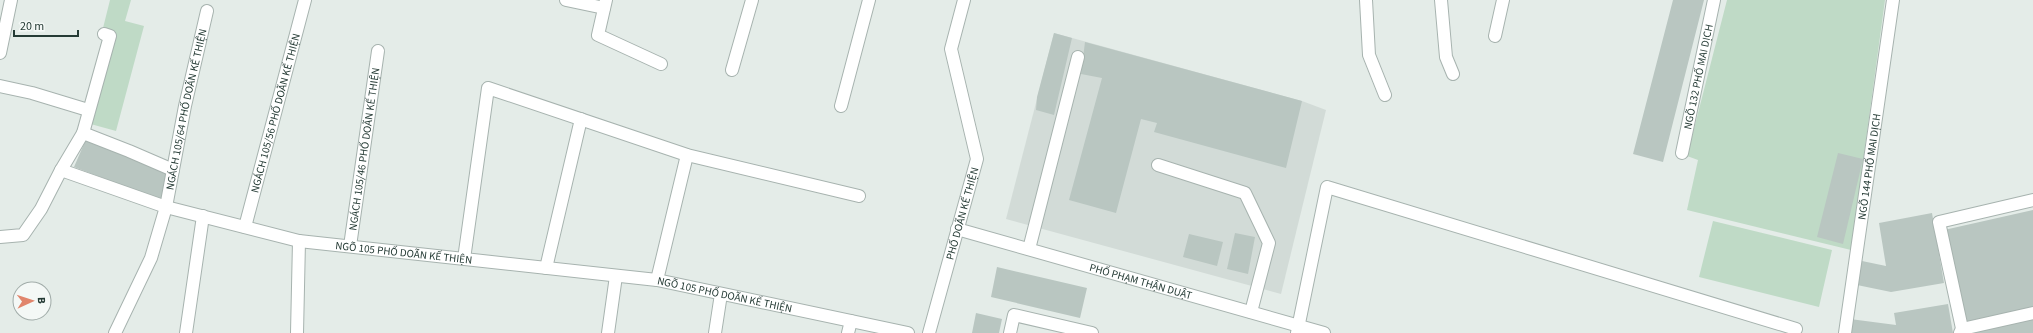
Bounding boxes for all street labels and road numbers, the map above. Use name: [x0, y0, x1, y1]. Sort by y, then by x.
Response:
street label: NGÕ 132 PHỐ MAI DỊCH: [1680, 23, 1716, 131]
street label: NGÁCH 105/64 PHỐ DOÃN KẾ THIỆN: [162, 27, 210, 191]
street label: NGÁCH 105/56 PHỐ DOÃN KẾ THIỆN: [247, 32, 303, 194]
street label: NGÁCH 105/46 PHỐ DOÃN KẾ THIỆN: [345, 67, 383, 231]
street label: NGÕ 144 PHỐ MAI DỊCH: [1854, 113, 1884, 221]
street label: PHỐ DOÃN KẾ THIỆN: [942, 165, 982, 262]
street label: NGÕ 105 PHỐ DOÃN KẾ THIỆN: [335, 238, 473, 267]
street label: PHỐ PHẠM THẬN DUẬT: [1088, 259, 1194, 303]
street label: NGÕ 105 PHỐ DOÃN KẾ THIỆN: [656, 273, 794, 316]

